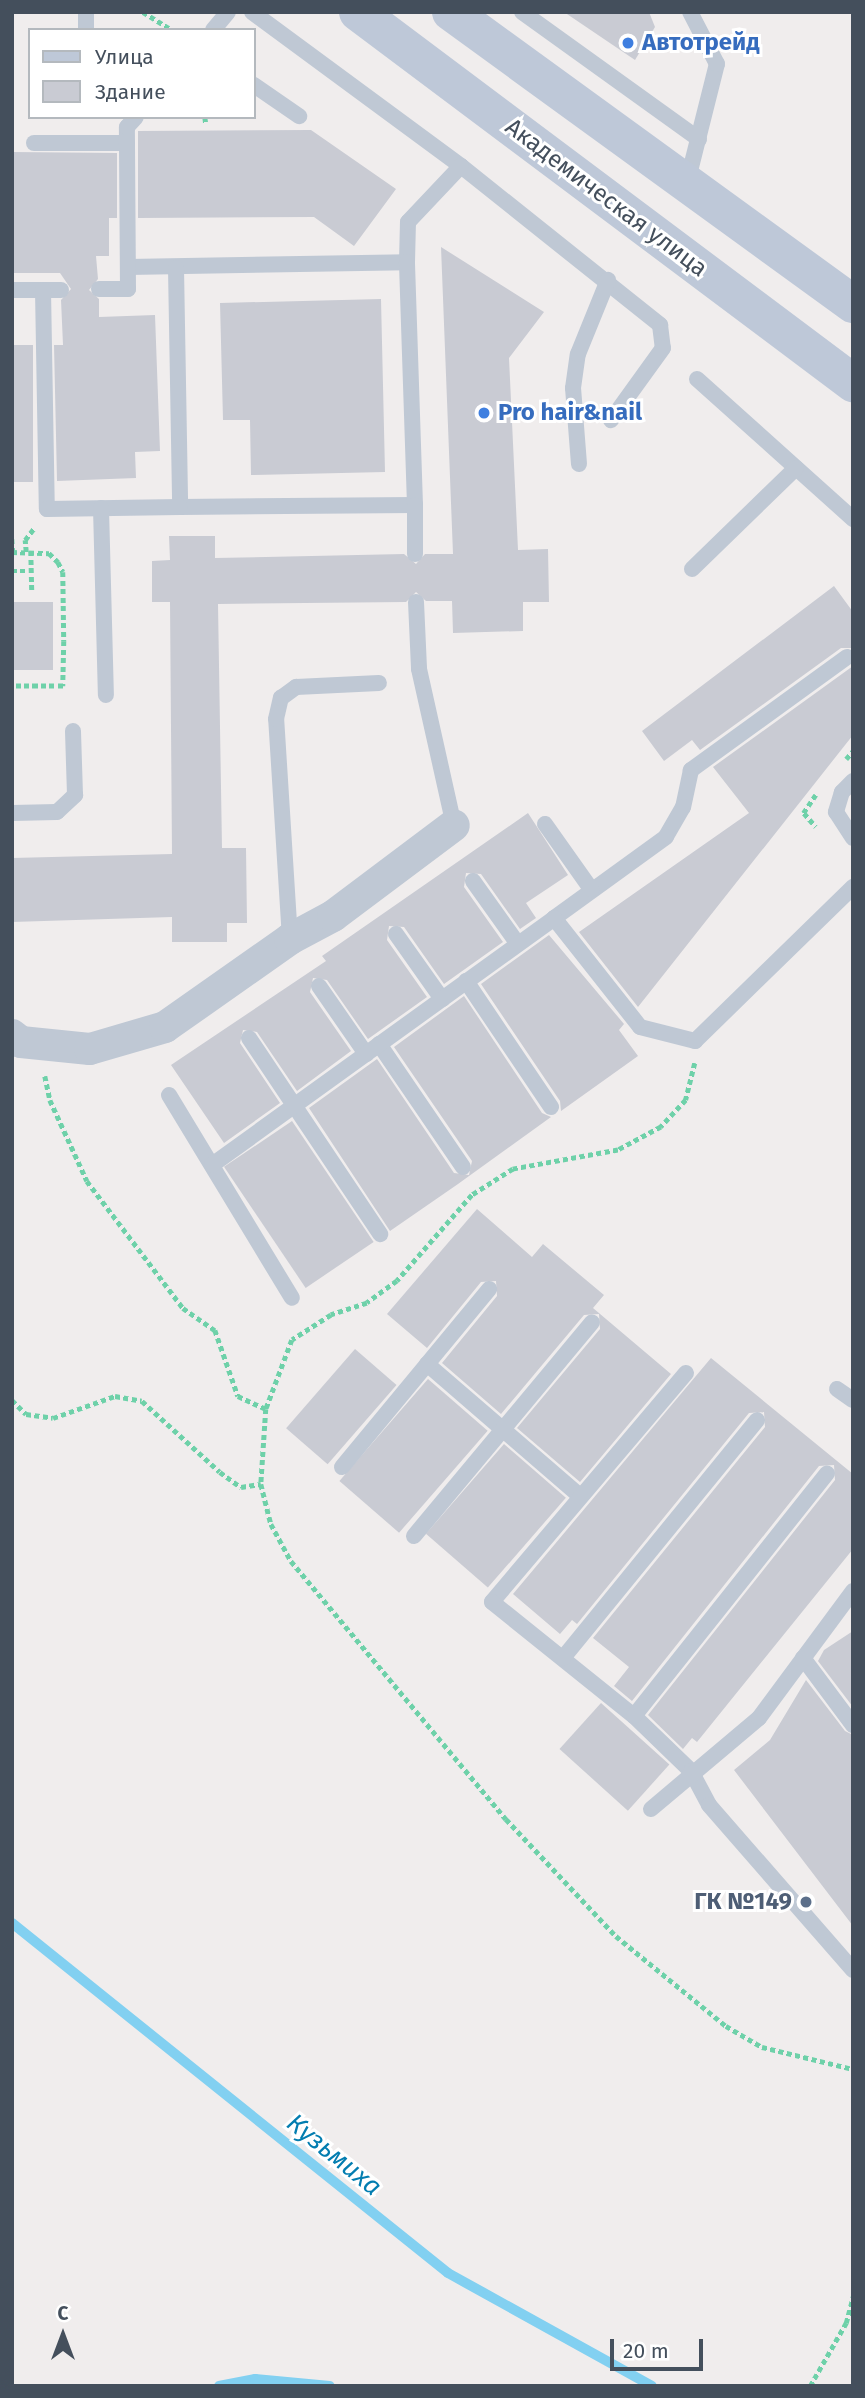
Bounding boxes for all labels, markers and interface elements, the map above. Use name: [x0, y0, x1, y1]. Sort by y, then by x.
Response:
legend: [28, 28, 256, 119]
place label: Автотрейд: [642, 29, 760, 57]
marker: Автотрейд: [620, 35, 636, 51]
text: Улица: [95, 44, 154, 70]
text: Здание: [95, 79, 166, 105]
street label: Академическая улица: [499, 113, 713, 283]
place label: Pro hair&nail: [498, 399, 642, 427]
marker: Pro hair&nail: [476, 405, 492, 421]
place label: ГК №149: [694, 1888, 792, 1916]
marker: ГК №149: [798, 1894, 814, 1910]
water label: Кузьмиха: [280, 2107, 388, 2203]
north arrow: [28, 2300, 98, 2370]
text: С: [58, 2302, 68, 2325]
scale bar: [613, 2324, 706, 2368]
text: 20 m: [623, 2338, 669, 2364]

